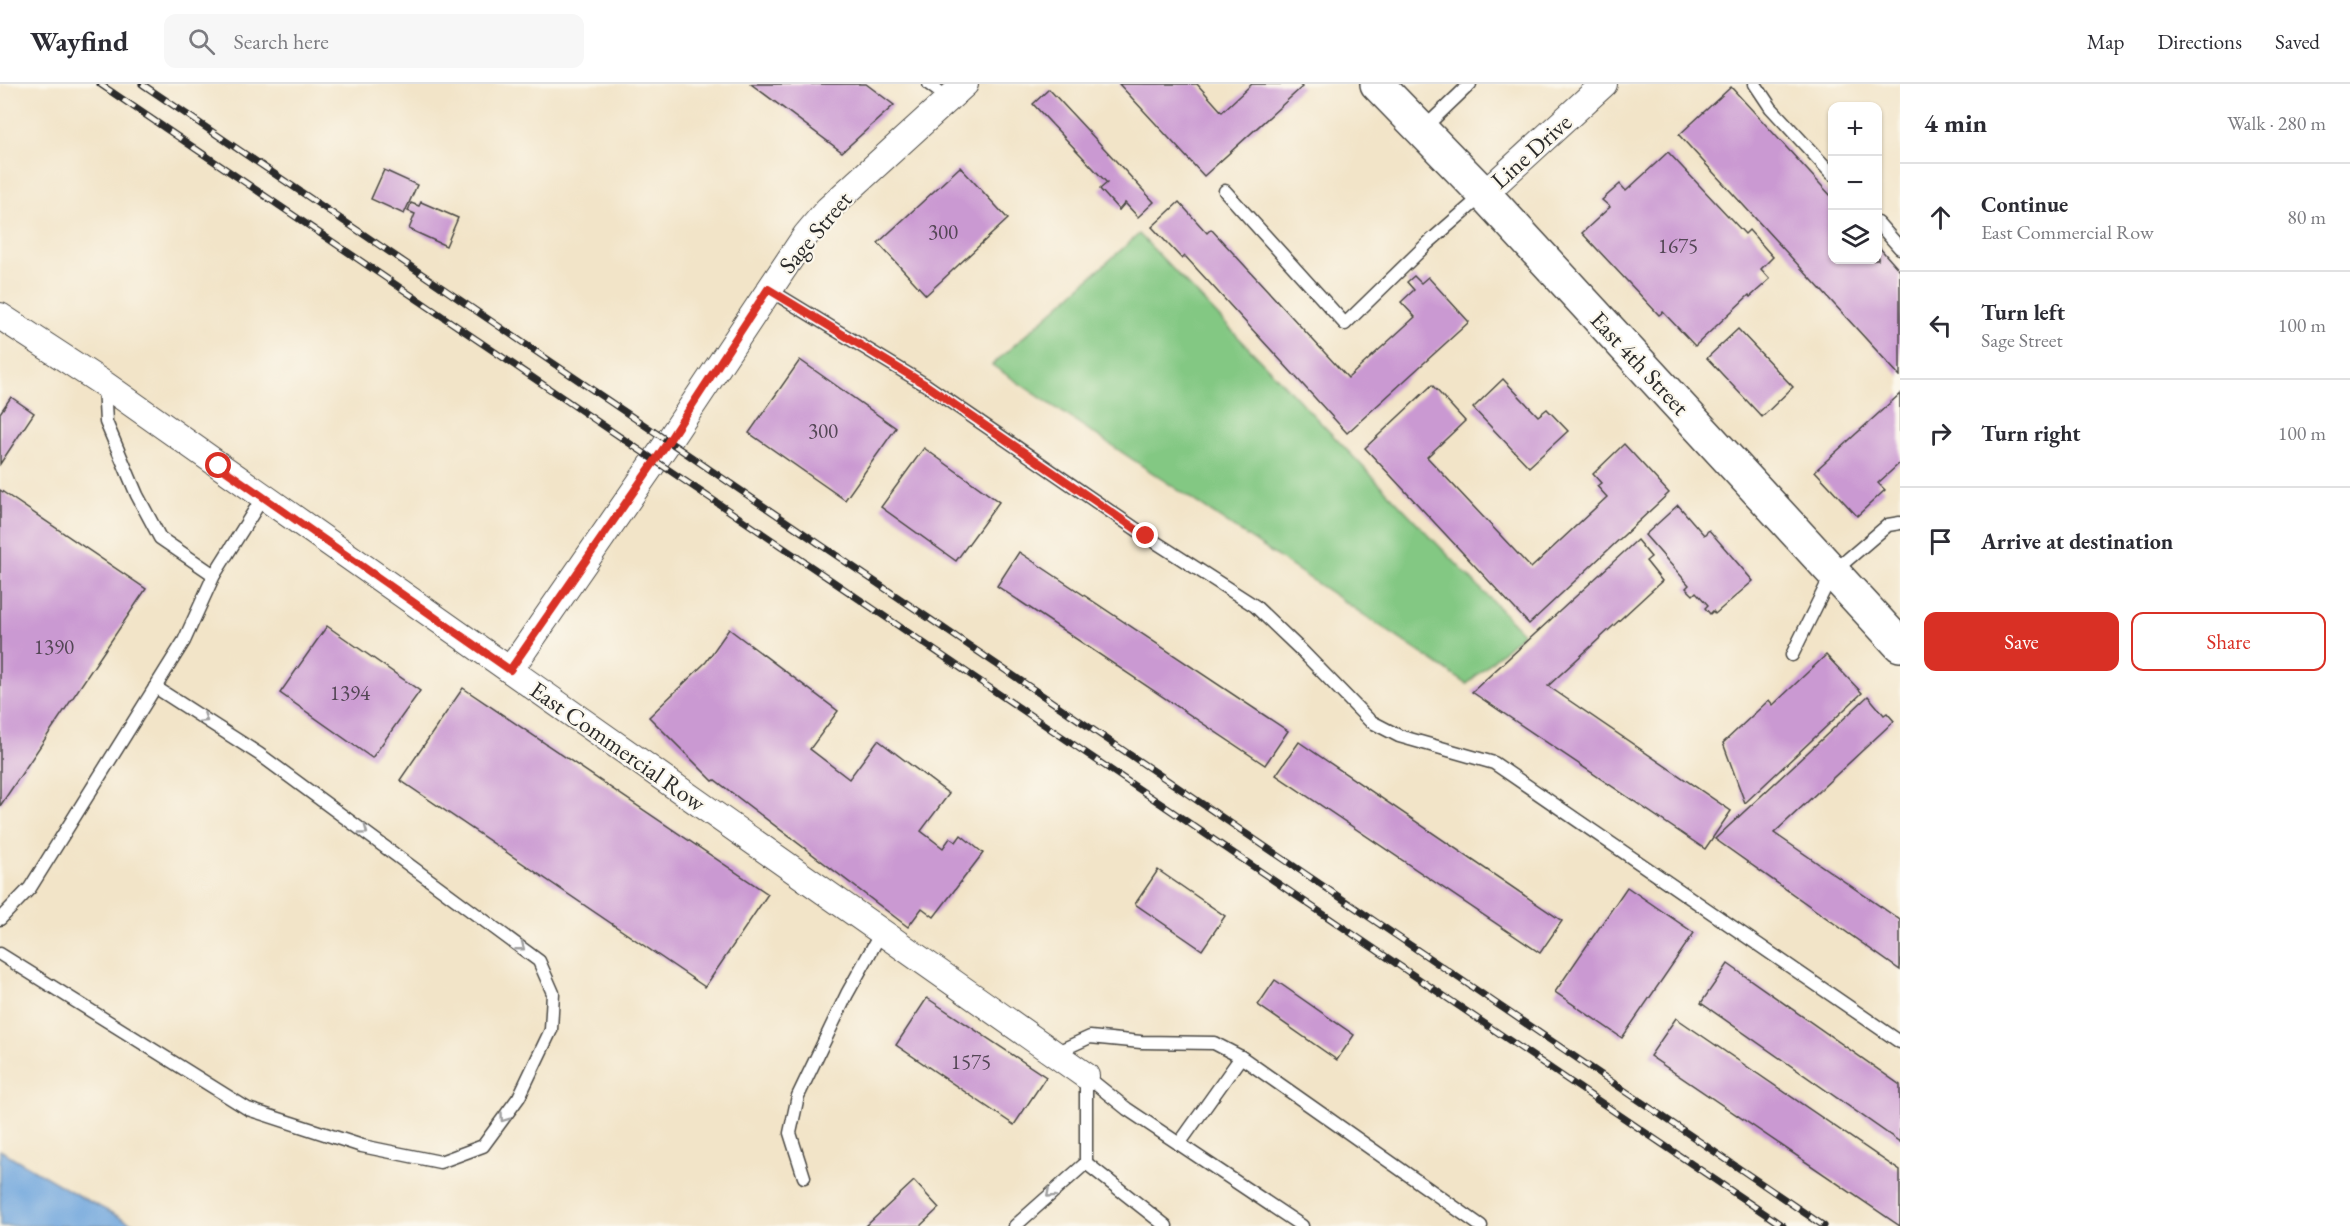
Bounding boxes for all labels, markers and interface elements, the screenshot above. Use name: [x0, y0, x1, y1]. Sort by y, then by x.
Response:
search box: [164, 14, 584, 68]
text: Wayfind: [30, 23, 128, 59]
icon: search: [185, 25, 218, 58]
text: Search here: [233, 27, 329, 56]
text: Map: [2087, 28, 2124, 55]
text: Directions: [2157, 28, 2242, 55]
text: Saved: [2275, 28, 2320, 55]
map controls: [1828, 102, 1882, 264]
button: +: [1828, 102, 1882, 156]
text: 4 min: [1924, 106, 1987, 140]
street label: Line Drive: [1484, 107, 1578, 195]
text: Walk · 280 m: [2227, 110, 2326, 136]
button: −: [1828, 156, 1882, 210]
street label: Sage Street: [772, 184, 859, 280]
text: Continue: [1981, 190, 2068, 219]
icon: ahead: [1924, 201, 1957, 234]
text: 80 m: [2287, 204, 2326, 230]
button: layers: [1828, 210, 1882, 264]
house number: 300: [928, 218, 958, 245]
text: East Commercial Row: [1981, 219, 2154, 245]
house number: 1675: [1658, 232, 1698, 259]
text: Turn left: [1981, 298, 2065, 327]
street label: East 4th Street: [1584, 304, 1697, 422]
icon: left: [1924, 309, 1957, 342]
text: 100 m: [2278, 312, 2326, 338]
text: Sage Street: [1981, 327, 2063, 353]
house number: 300: [808, 417, 838, 444]
icon: right: [1924, 417, 1957, 450]
text: Turn right: [1981, 419, 2080, 448]
text: 100 m: [2278, 420, 2326, 446]
route start: [205, 452, 231, 478]
route end: [1132, 522, 1158, 548]
icon: arrive: [1924, 525, 1957, 558]
text: Arrive at destination: [1981, 527, 2173, 556]
button: Save: [1924, 612, 2119, 671]
button: Share: [2131, 612, 2326, 671]
house number: 1390: [34, 633, 74, 660]
street label: East Commercial Row: [524, 674, 712, 818]
house number: 1394: [330, 679, 371, 706]
one-way arrow: [197, 712, 208, 723]
one-way arrow: [357, 824, 368, 835]
one-way arrow: [514, 940, 525, 951]
house number: 1575: [951, 1048, 991, 1075]
one-way arrow: [500, 1111, 511, 1122]
one-way arrow: [1046, 1187, 1057, 1198]

